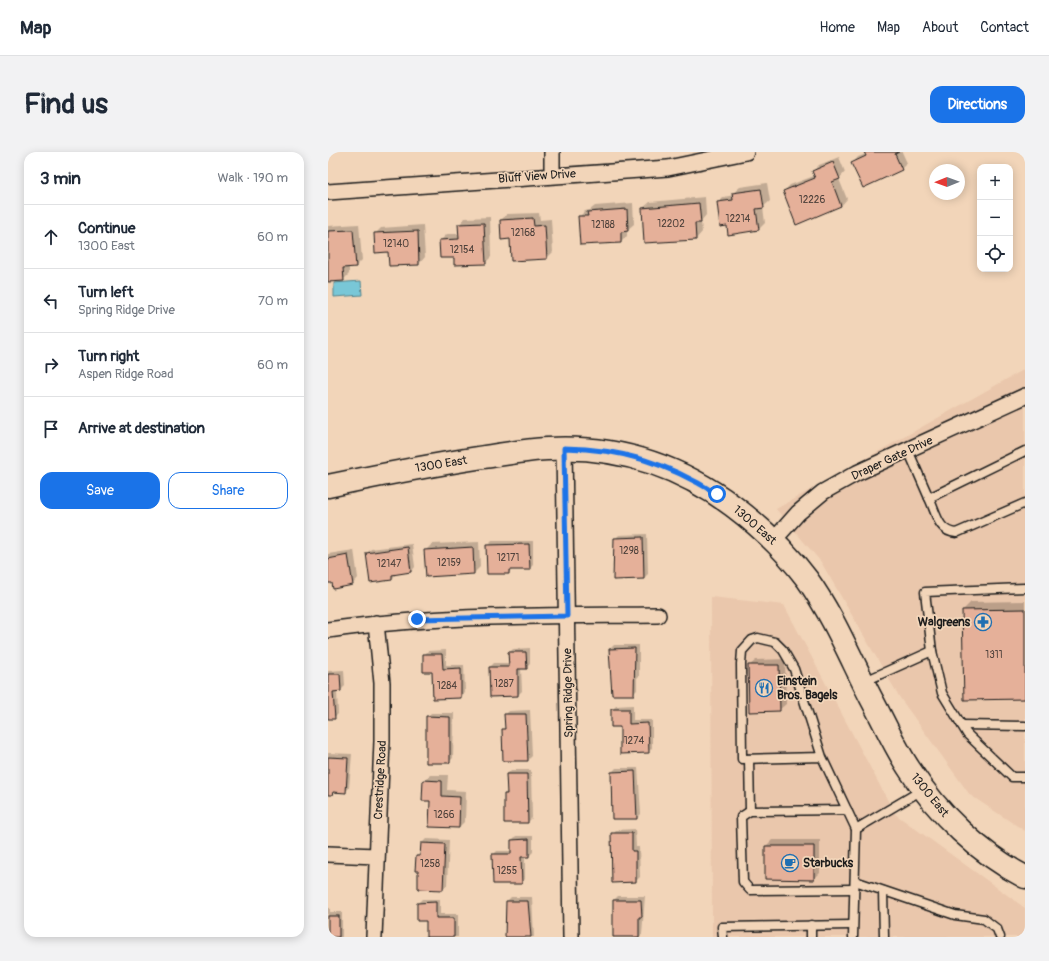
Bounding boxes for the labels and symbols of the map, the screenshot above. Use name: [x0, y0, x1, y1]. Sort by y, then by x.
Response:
north arrow: [929, 164, 965, 200]
street label: Bluff View Drive: [498, 166, 576, 187]
house number: 12226: [799, 194, 825, 206]
house number: 12214: [726, 213, 751, 225]
house number: 12202: [657, 218, 685, 230]
house number: 12188: [591, 219, 615, 231]
house number: 12168: [511, 227, 535, 239]
house number: 12140: [383, 238, 409, 250]
house number: 12154: [450, 244, 475, 256]
street label: Draper Gate Drive: [849, 433, 935, 484]
street label: 1300 East: [414, 453, 468, 476]
route start: [708, 485, 726, 503]
street label: 1300 East: [730, 503, 779, 548]
house number: 1298: [619, 545, 639, 557]
house number: 12171: [497, 552, 519, 564]
house number: 12159: [437, 557, 461, 569]
house number: 12147: [377, 558, 402, 570]
route end: [408, 610, 426, 628]
pharmacy icon: Walgreens: [973, 612, 993, 632]
place label: Walgreens: [918, 615, 971, 630]
street label: Spring Ridge Drive: [560, 648, 577, 738]
house number: 1311: [985, 649, 1003, 661]
place label: Einstein Bros. Bagels: [777, 674, 838, 703]
house number: 1287: [494, 678, 515, 690]
restaurant icon: Einstein Bros. Bagels: [754, 678, 774, 698]
house number: 1284: [437, 680, 457, 692]
house number: 1274: [624, 735, 644, 747]
street label: Crestridge Road: [371, 740, 390, 820]
street label: 1300 East: [907, 770, 952, 821]
house number: 1266: [433, 809, 455, 821]
cafe icon: Starbucks: [780, 853, 800, 873]
place label: Starbucks: [803, 856, 854, 871]
house number: 1258: [420, 858, 440, 870]
house number: 1255: [497, 865, 517, 877]

